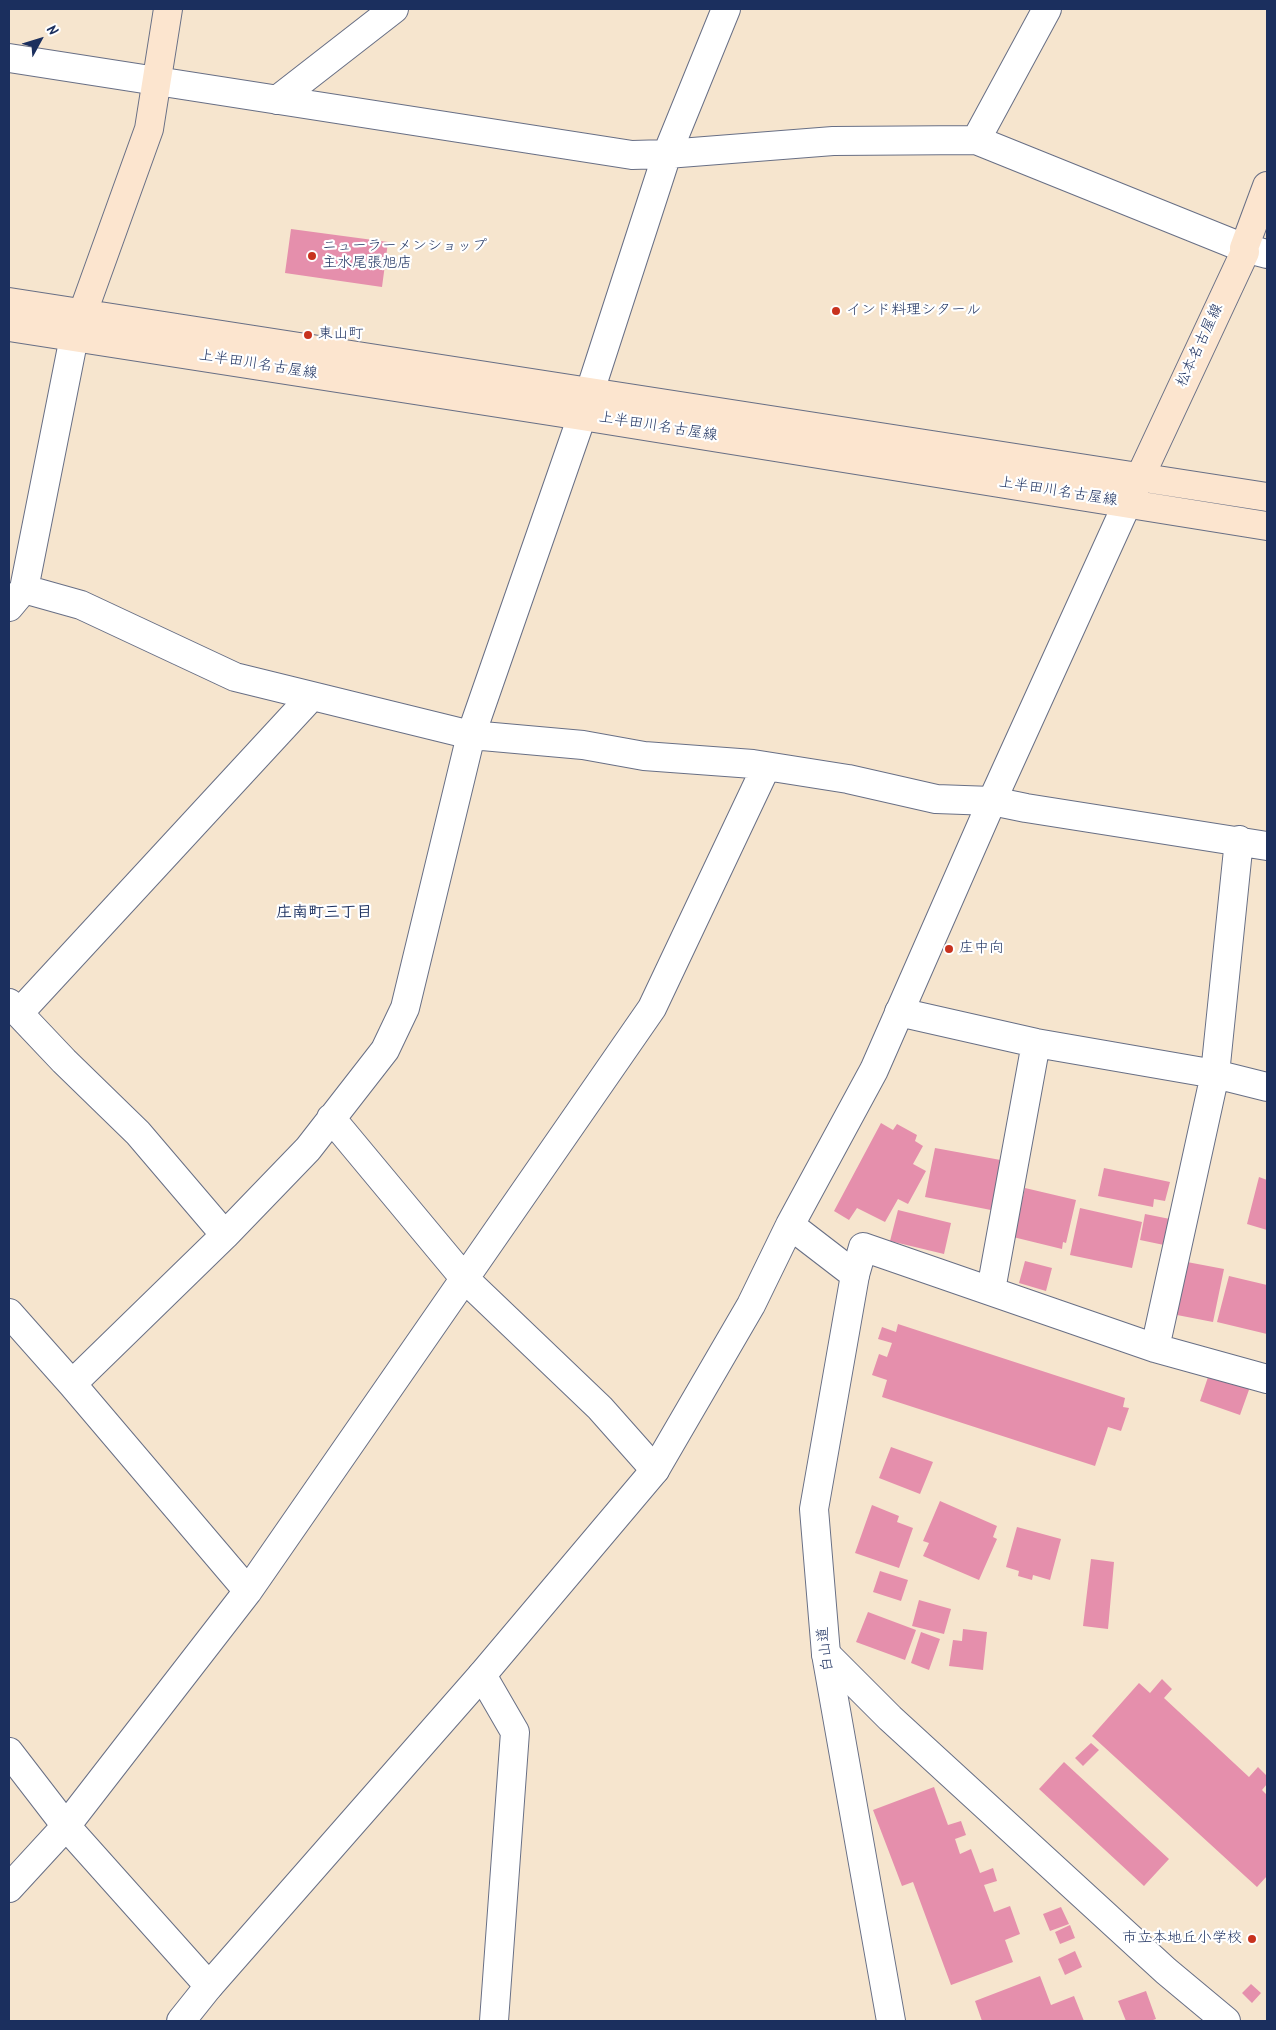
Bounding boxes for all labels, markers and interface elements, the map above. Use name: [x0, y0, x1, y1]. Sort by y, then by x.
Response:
north arrow: [15, 15, 65, 65]
text: N: [40, 20, 63, 41]
place label: ニューラーメンショップ 主水尾張旭店: [322, 238, 487, 273]
marker: ニューラーメンショップ 主水尾張旭店: [306, 250, 318, 262]
street label: 松本名古屋線: [1174, 301, 1228, 391]
place label: インド料理シタール: [846, 302, 981, 320]
marker: インド料理シタール: [830, 305, 842, 317]
place label: 東山町: [318, 326, 363, 344]
marker: 東山町: [302, 329, 314, 341]
street label: 上半田川名古屋線: [197, 348, 319, 384]
street label: 上半田川名古屋線: [597, 410, 719, 446]
street label: 上半田川名古屋線: [997, 475, 1119, 511]
district label: 庄南町三丁目: [276, 904, 372, 924]
place label: 庄中向: [959, 940, 1004, 958]
marker: 庄中向: [943, 943, 955, 955]
street label: 白山道: [815, 1626, 839, 1672]
place label: 市立本地丘小学校: [1122, 1930, 1242, 1948]
marker: 市立本地丘小学校: [1246, 1933, 1258, 1945]

